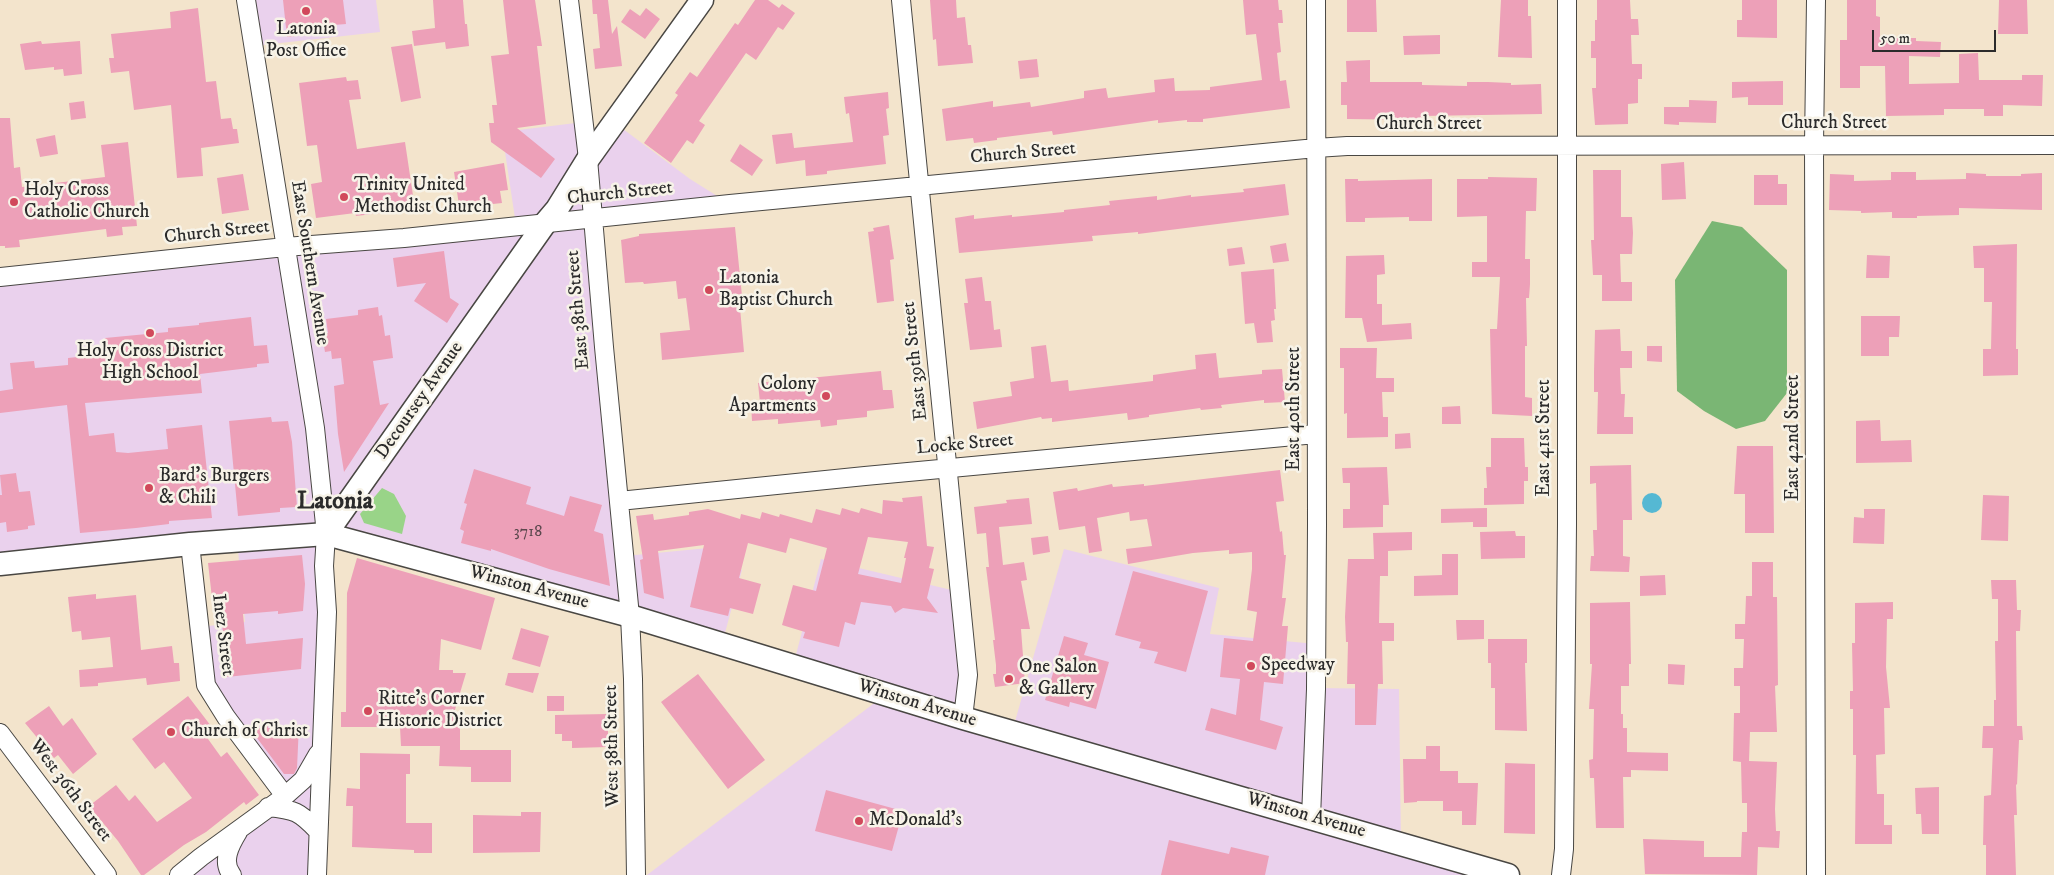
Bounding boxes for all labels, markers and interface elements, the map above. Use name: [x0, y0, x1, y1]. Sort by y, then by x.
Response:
marker: Latonia Post Office: [300, 5, 312, 17]
place label: Latonia Post Office: [266, 19, 346, 63]
scale bar: [1874, 20, 1998, 52]
text: 50 m: [1880, 29, 1910, 48]
street label: Church Street: [1781, 113, 1887, 135]
street label: Church Street: [1376, 114, 1482, 136]
street label: Church Street: [969, 138, 1077, 170]
place label: Trinity United Methodist Church: [354, 175, 492, 219]
street label: Church Street: [566, 177, 674, 211]
street label: East Southern Avenue: [285, 179, 333, 347]
place label: Holy Cross Catholic Church: [24, 180, 150, 224]
marker: Trinity United Methodist Church: [338, 191, 350, 203]
marker: Holy Cross Catholic Church: [8, 196, 20, 208]
street label: Church Street: [163, 216, 271, 250]
street label: East 38th Street: [562, 249, 596, 371]
place label: Latonia Baptist Church: [719, 268, 833, 312]
marker: Latonia Baptist Church: [703, 284, 715, 296]
street label: East 39th Street: [898, 300, 934, 422]
marker: Holy Cross District High School: [144, 327, 156, 339]
street label: Decoursey Avenue: [371, 338, 469, 464]
place label: Holy Cross District High School: [77, 341, 223, 385]
street label: East 40th Street: [1284, 347, 1306, 471]
place label: Colony Apartments: [729, 374, 816, 418]
street label: East 42nd Street: [1783, 375, 1805, 501]
street label: East 41st Street: [1534, 379, 1556, 497]
marker: Colony Apartments: [820, 390, 832, 402]
street label: Locke Street: [916, 429, 1014, 461]
place label: Bard's Burgers & Chili: [159, 466, 269, 510]
marker: Bard's Burgers & Chili: [143, 482, 155, 494]
district label: Latonia: [297, 489, 373, 517]
house number: 3718: [514, 523, 542, 543]
street label: Winston Avenue: [467, 561, 591, 615]
street label: Inez Street: [206, 593, 238, 677]
place label: Speedway: [1261, 655, 1335, 677]
place label: One Salon & Gallery: [1019, 657, 1097, 701]
marker: Speedway: [1245, 660, 1257, 672]
marker: One Salon & Gallery: [1003, 673, 1015, 685]
street label: Winston Avenue: [855, 675, 979, 733]
street label: West 38th Street: [601, 685, 625, 807]
place label: Ritte's Corner Historic District: [378, 689, 502, 733]
marker: Ritte's Corner Historic District: [362, 705, 374, 717]
place label: Church of Christ: [181, 721, 308, 743]
marker: Church of Christ: [165, 726, 177, 738]
street label: West 36th Street: [24, 735, 116, 847]
street label: Winston Avenue: [1244, 788, 1368, 844]
place label: McDonald's: [869, 810, 962, 832]
marker: McDonald's: [853, 815, 865, 827]

